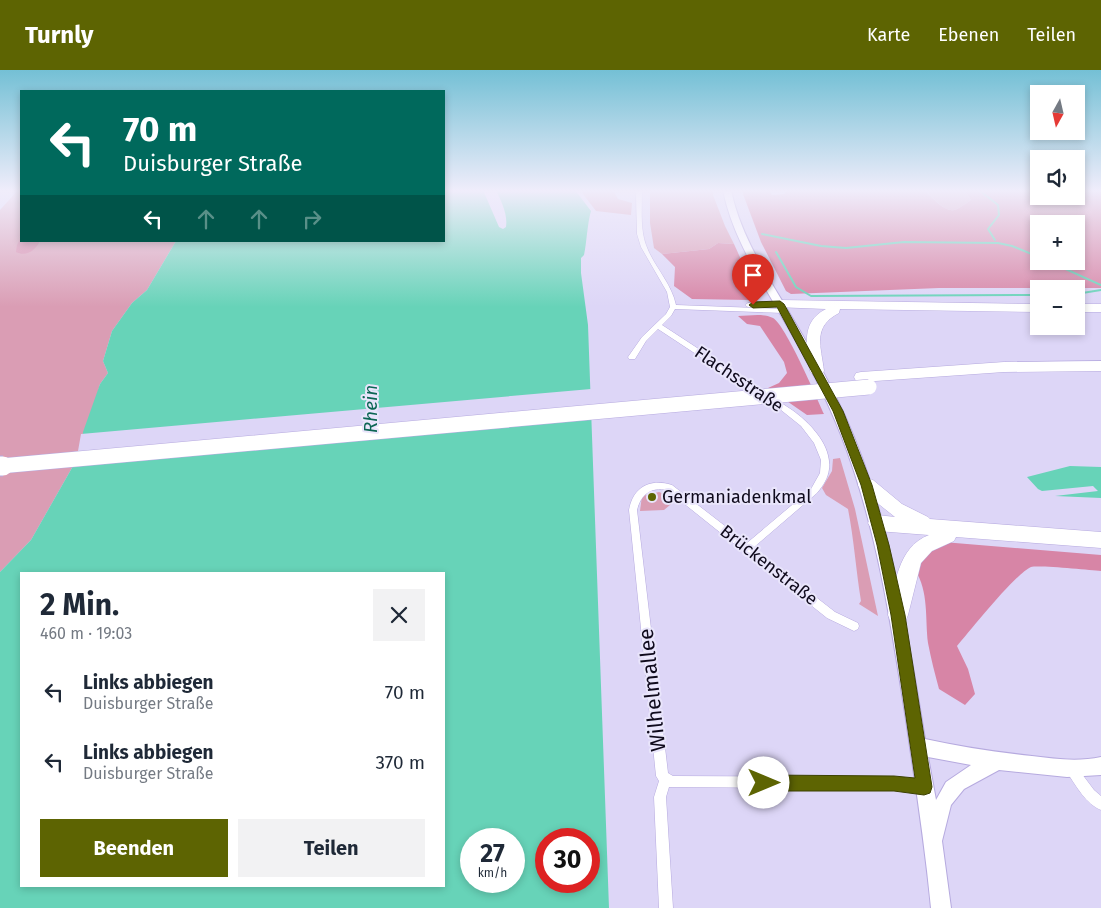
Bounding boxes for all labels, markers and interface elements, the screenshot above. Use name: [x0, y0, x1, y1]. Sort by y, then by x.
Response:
text: Turnly: [25, 21, 94, 49]
text: Karte: [867, 24, 910, 46]
text: Ebenen: [938, 24, 999, 46]
text: Teilen: [1027, 24, 1076, 46]
north arrow: [1030, 85, 1085, 140]
map controls: [1030, 85, 1085, 335]
text: 70 m: [123, 108, 197, 150]
icon: left: [40, 110, 105, 175]
text: Duisburger Straße: [123, 150, 303, 177]
button: sound: [1030, 150, 1085, 205]
icon: left: [139, 205, 167, 233]
icon: ahead: [192, 205, 220, 233]
icon: ahead: [245, 205, 273, 233]
icon: right: [298, 205, 326, 233]
button: +: [1030, 215, 1085, 270]
pin: [732, 254, 774, 305]
icon: arrive: [739, 261, 767, 289]
button: −: [1030, 280, 1085, 335]
street label: Flachsstraße: [690, 341, 788, 417]
water label: Rhein: [359, 385, 382, 433]
place label: Germaniadenkmal: [662, 486, 811, 508]
marker: Germaniadenkmal: [646, 491, 658, 503]
street label: Brückenstraße: [716, 520, 822, 610]
text: 2 Min.: [40, 587, 119, 623]
button: close: [373, 589, 425, 641]
text: 460 m · 19:03: [40, 624, 132, 643]
street label: Wilhelmallee: [633, 627, 671, 753]
text: Links abbiegen: [83, 671, 214, 694]
icon: left: [40, 678, 68, 706]
text: 70 m: [385, 681, 425, 704]
text: Duisburger Straße: [83, 694, 214, 713]
text: Links abbiegen: [83, 741, 214, 764]
icon: left: [40, 748, 68, 776]
text: 370 m: [375, 751, 425, 774]
position arrow: [737, 756, 789, 808]
text: Duisburger Straße: [83, 764, 214, 783]
button: Beenden: [40, 819, 228, 877]
button: Teilen: [238, 819, 425, 877]
speed limit sign: 30: [535, 828, 600, 893]
text: 27: [480, 839, 505, 869]
text: km/h: [478, 866, 507, 880]

